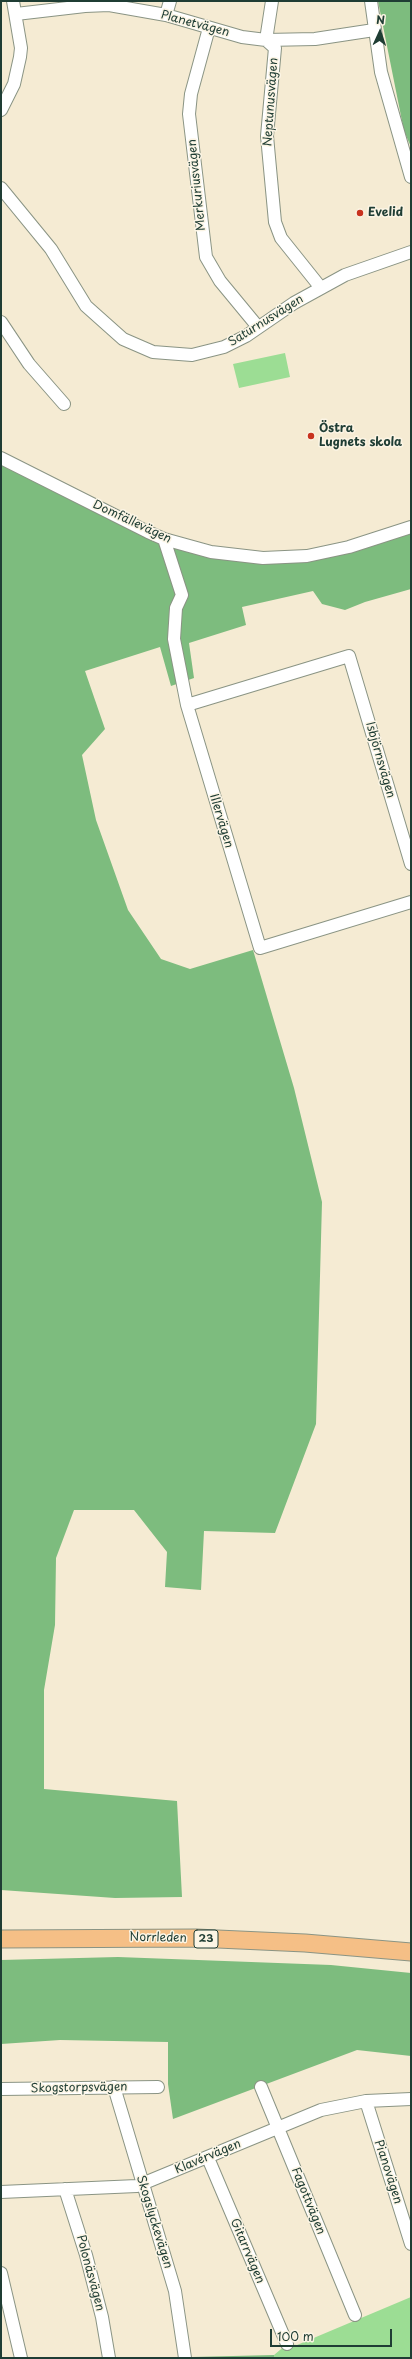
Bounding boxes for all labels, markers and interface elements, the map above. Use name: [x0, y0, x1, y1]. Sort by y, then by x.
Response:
street label: Planetvägen: [159, 8, 231, 40]
text: N: [376, 11, 385, 28]
north arrow: [360, 12, 400, 52]
street label: Neptunusvägen: [261, 57, 281, 147]
street label: Merkuriusvägen: [185, 138, 209, 232]
place label: Evelid: [368, 206, 403, 220]
marker: Evelid: [355, 208, 365, 218]
street label: Saturnusvägen: [226, 292, 306, 350]
place label: Östra Lugnets skola: [319, 422, 402, 450]
marker: Östra Lugnets skola: [306, 431, 316, 441]
street label: Domfällevägen: [90, 498, 174, 546]
street label: Isbjörnsvägen: [362, 720, 398, 800]
street label: Illervägen: [206, 792, 236, 850]
street label: Norrleden: [129, 1930, 187, 1946]
road number: 23: [194, 1930, 218, 1948]
street label: Skogstorpsvägen: [30, 2080, 128, 2096]
street label: Klavérvägen: [173, 2137, 243, 2177]
street label: Pianovägen: [371, 2138, 405, 2206]
street label: Fagottvägen: [288, 2165, 328, 2237]
street label: Skogslyckevägen: [133, 2174, 175, 2270]
street label: Gitarrvägen: [227, 2216, 267, 2286]
street label: Polonäsvägen: [73, 2233, 107, 2313]
scale bar: [272, 2321, 394, 2347]
text: 100 m: [277, 2327, 314, 2345]

